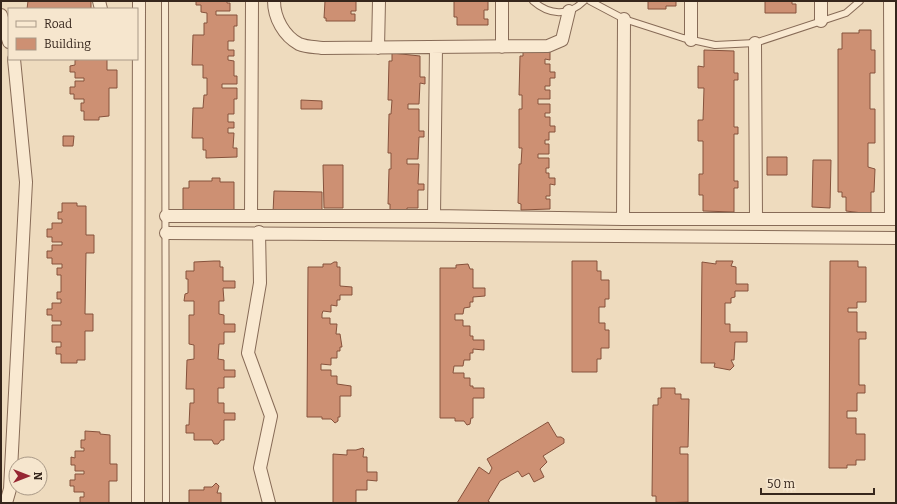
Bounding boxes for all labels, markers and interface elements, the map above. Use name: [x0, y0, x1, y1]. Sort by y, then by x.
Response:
legend: [8, 8, 138, 60]
text: Road: [44, 17, 72, 31]
text: Building: [44, 37, 91, 51]
north arrow: [8, 456, 48, 496]
scale bar: [761, 470, 874, 496]
text: N: [31, 472, 44, 481]
text: 50 m: [767, 477, 796, 491]

